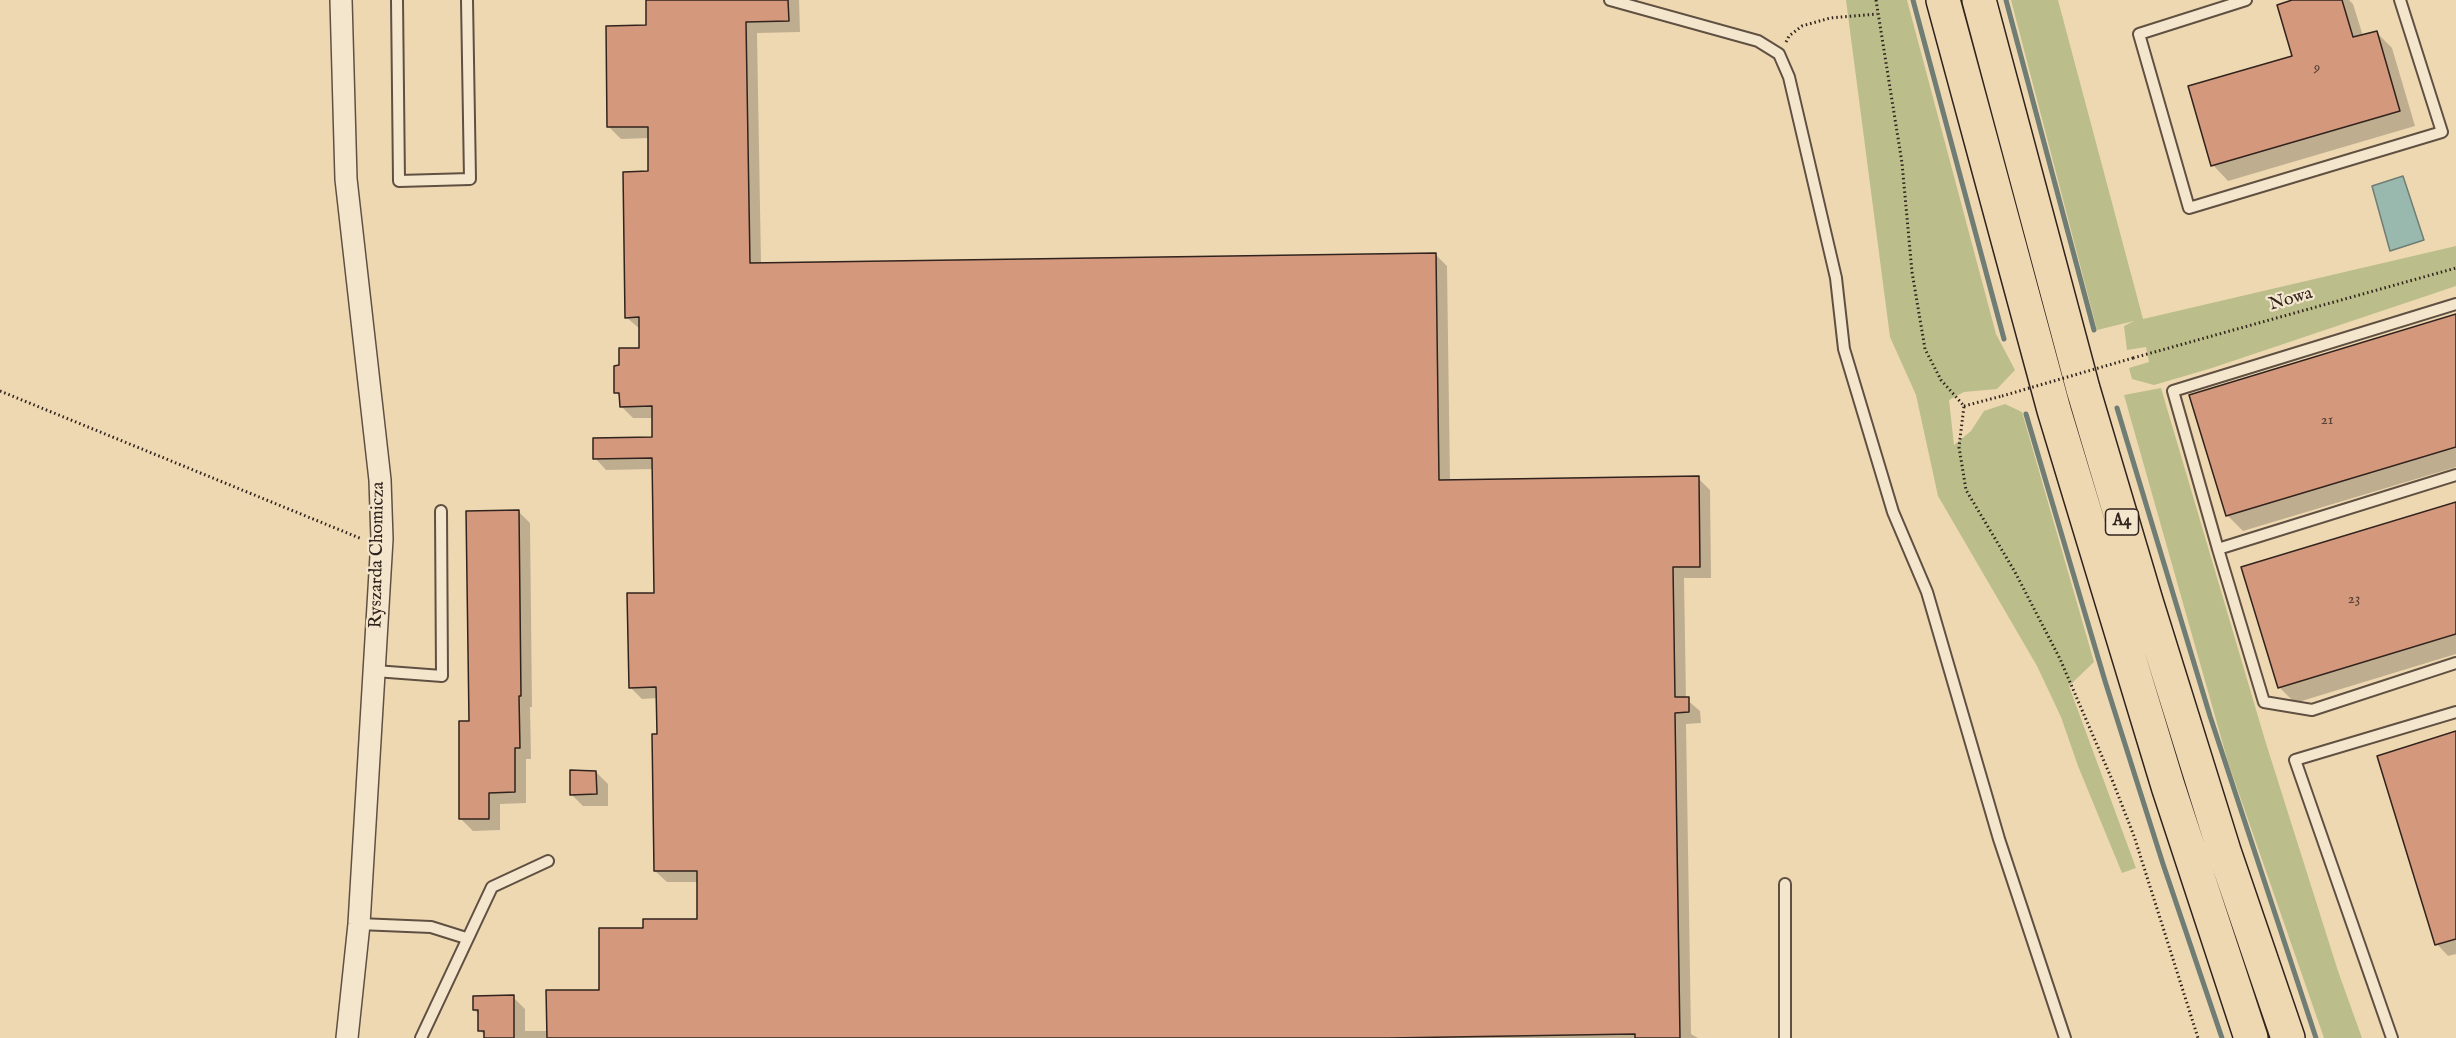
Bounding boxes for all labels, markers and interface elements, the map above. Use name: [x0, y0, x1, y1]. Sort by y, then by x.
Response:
house number: 9: [2314, 60, 2320, 78]
street label: Nowa: [2267, 284, 2315, 316]
house number: 21: [2321, 412, 2333, 430]
street label: Ryszarda Chomicza: [366, 481, 390, 629]
road number: A4: [2106, 509, 2138, 535]
house number: 23: [2348, 591, 2360, 609]

